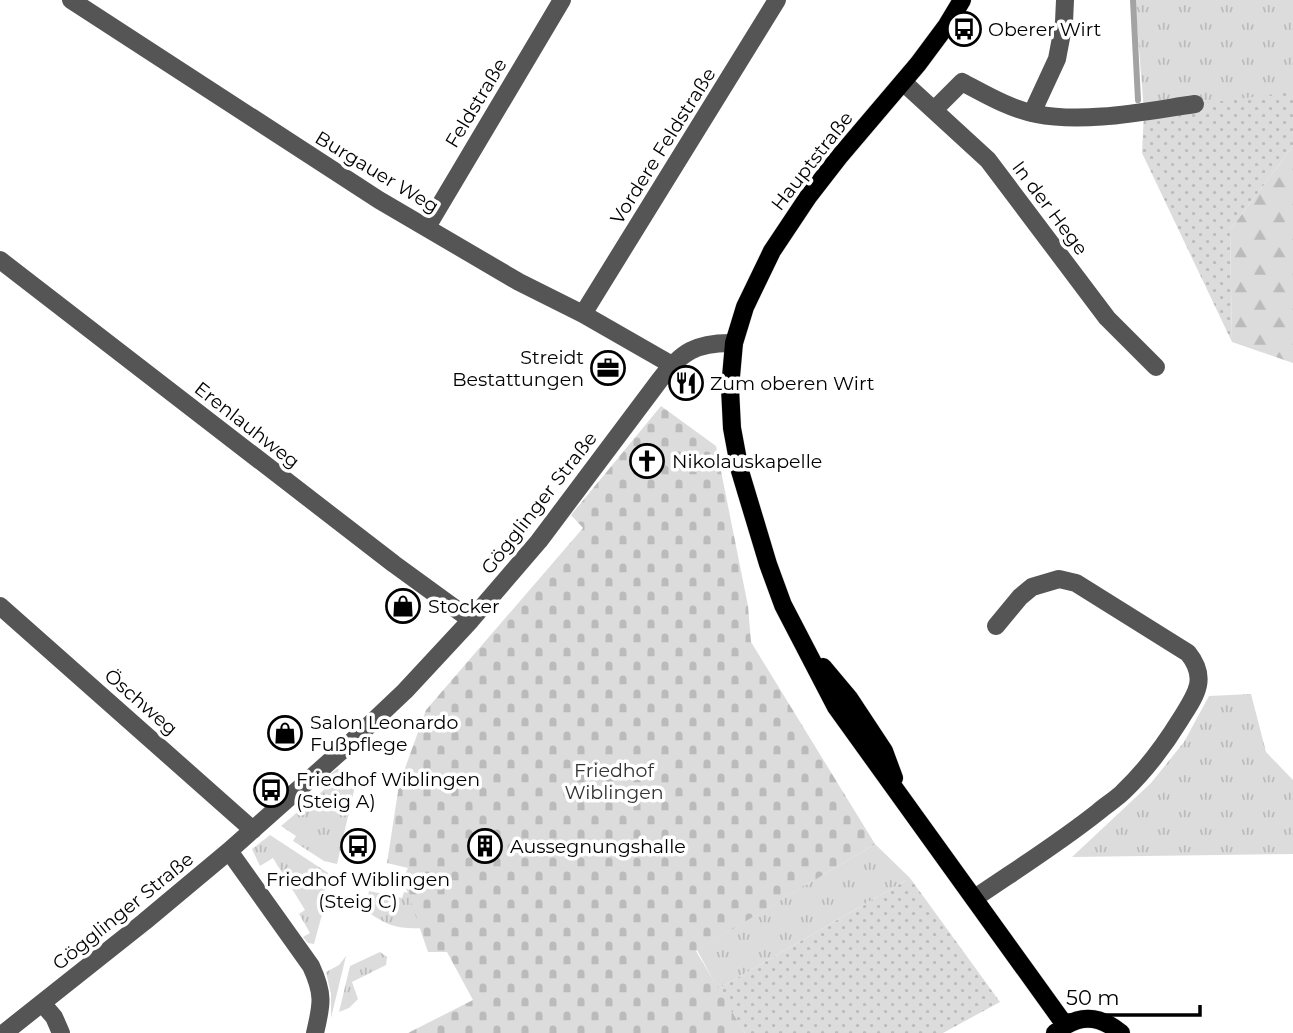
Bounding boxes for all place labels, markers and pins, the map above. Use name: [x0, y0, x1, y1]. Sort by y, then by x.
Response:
bus stop icon: Oberer Wirt: [945, 10, 983, 48]
place label: Oberer Wirt: [988, 18, 1102, 41]
place label: Streidt Bestattungen: [452, 346, 584, 391]
office icon: Streidt Bestattungen: [589, 349, 627, 387]
restaurant icon: Zum oberen Wirt: [667, 364, 705, 402]
place label: Zum oberen Wirt: [710, 372, 875, 395]
church icon: Nikolauskapelle: [628, 442, 666, 480]
place label: Nikolauskapelle: [672, 450, 822, 473]
shop icon: Stocker: [384, 587, 422, 625]
place label: Stocker: [428, 595, 500, 618]
place label: Salon Leonardo Fußpflege: [310, 711, 458, 756]
shop icon: Salon Leonardo Fußpflege: [266, 714, 304, 752]
place label: Friedhof Wiblingen (Steig A): [296, 768, 480, 813]
bus stop icon: Friedhof Wiblingen (Steig A): [252, 771, 290, 809]
bus stop icon: Friedhof Wiblingen (Steig C): [339, 827, 377, 865]
building icon: Aussegnungshalle: [466, 827, 504, 865]
place label: Aussegnungshalle: [510, 835, 686, 858]
place label: Friedhof Wiblingen (Steig C): [266, 868, 450, 913]

